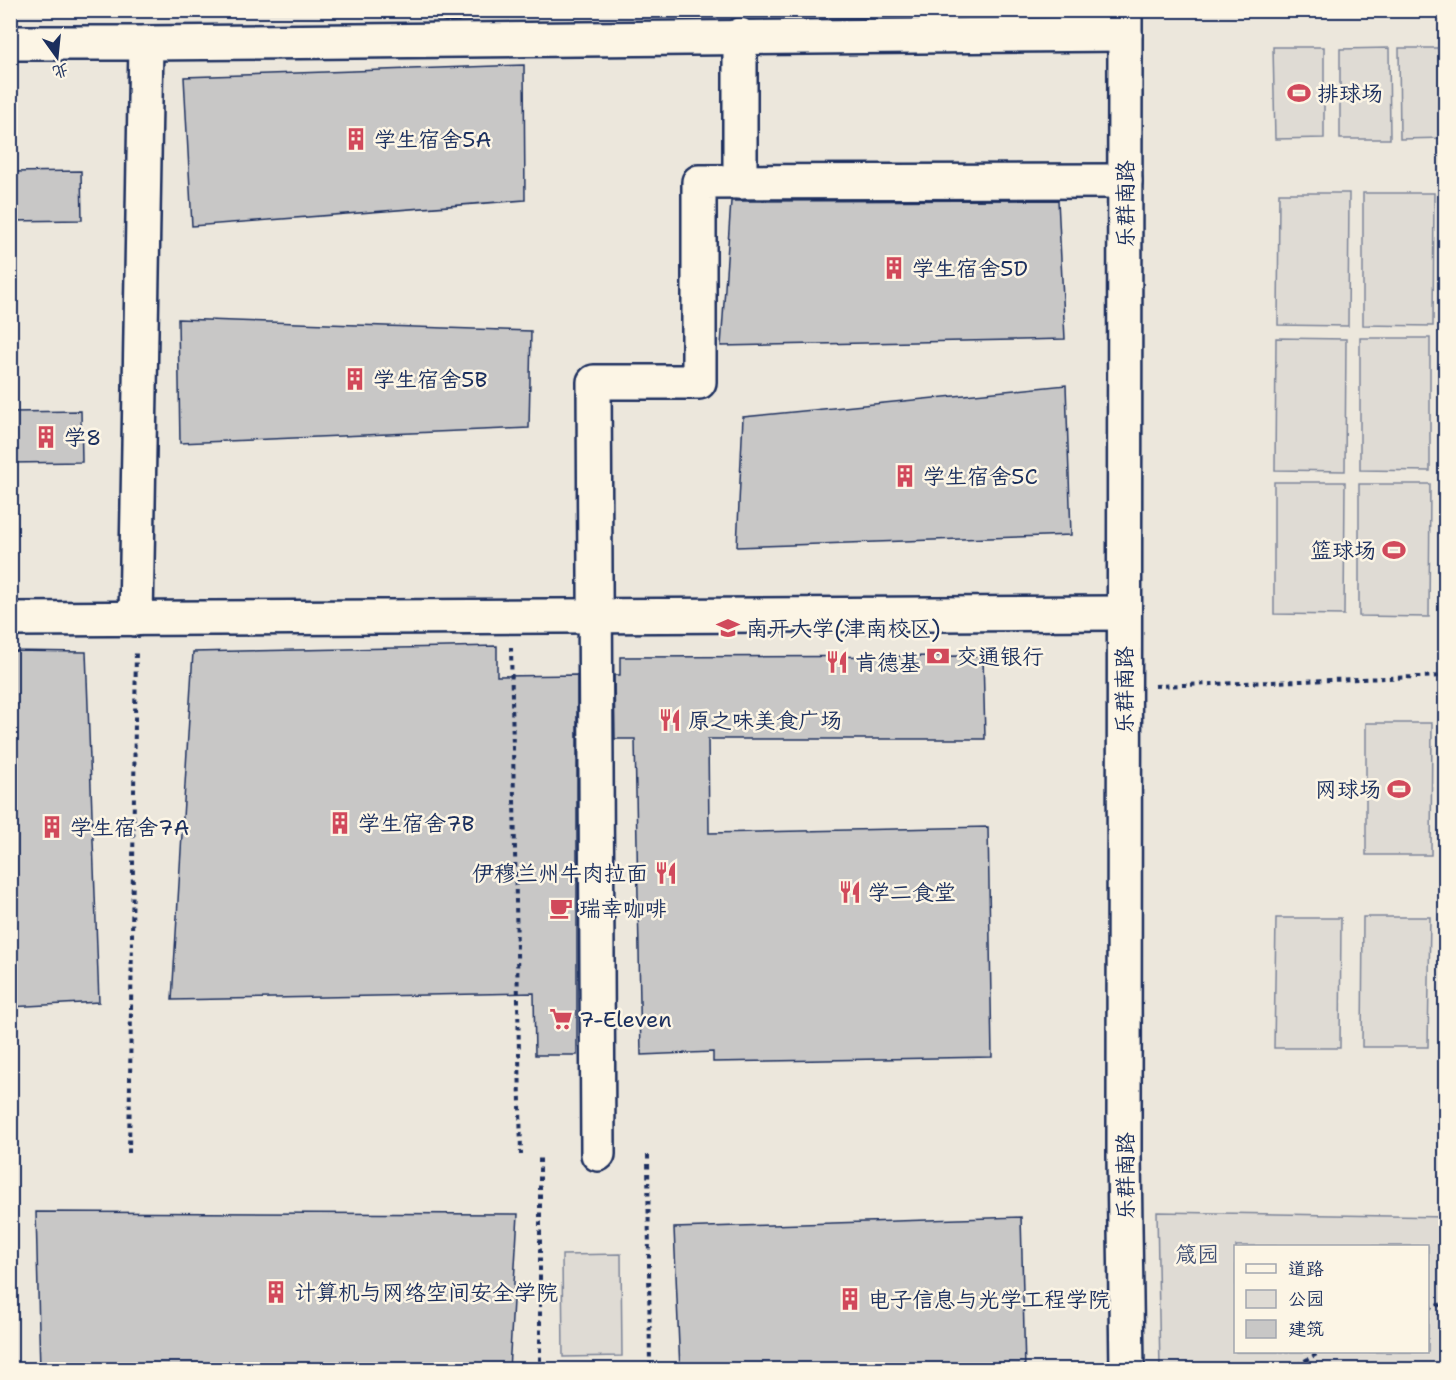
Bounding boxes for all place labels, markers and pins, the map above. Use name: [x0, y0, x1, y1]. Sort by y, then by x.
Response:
place label: 排球场: [1317, 79, 1383, 108]
sports icon: 排球场: [1286, 80, 1312, 106]
place label: 学生宿舍5A: [374, 125, 491, 154]
building icon: 学生宿舍5A: [343, 126, 369, 152]
place label: 学生宿舍5D: [912, 254, 1028, 283]
building icon: 学生宿舍5D: [881, 255, 907, 281]
place label: 学生宿舍5B: [373, 365, 487, 394]
building icon: 学生宿舍5B: [342, 366, 368, 392]
place label: 学8: [64, 423, 101, 452]
building icon: 学8: [33, 424, 59, 450]
place label: 学生宿舍5C: [923, 462, 1038, 491]
building icon: 学生宿舍5C: [892, 463, 918, 489]
place label: 篮球场: [1310, 536, 1376, 565]
sports icon: 篮球场: [1381, 537, 1407, 563]
place label: 南开大学(津南校区): [746, 614, 941, 643]
school or university icon: 南开大学(津南校区): [715, 615, 741, 641]
place label: 交通银行: [956, 642, 1044, 671]
bank icon: 交通银行: [925, 643, 951, 669]
place label: 肯德基: [855, 648, 921, 677]
restaurant icon: 肯德基: [824, 649, 850, 675]
place label: 原之味美食广场: [688, 706, 842, 735]
restaurant icon: 原之味美食广场: [657, 707, 683, 733]
place label: 网球场: [1315, 775, 1381, 804]
sports icon: 网球场: [1386, 776, 1412, 802]
place label: 学生宿舍7B: [358, 809, 474, 838]
building icon: 学生宿舍7B: [327, 810, 353, 836]
place label: 学生宿舍7A: [70, 813, 189, 842]
building icon: 学生宿舍7A: [39, 814, 65, 840]
place label: 伊穆兰州牛肉拉面: [472, 859, 648, 888]
restaurant icon: 伊穆兰州牛肉拉面: [653, 860, 679, 886]
place label: 学二食堂: [868, 878, 956, 907]
restaurant icon: 学二食堂: [837, 879, 863, 905]
place label: 瑞幸咖啡: [579, 894, 667, 923]
cafe icon: 瑞幸咖啡: [548, 895, 574, 921]
place label: 7-Eleven: [579, 1005, 672, 1034]
supermarket icon: 7-Eleven: [548, 1006, 574, 1032]
place label: 计算机与网络空间安全学院: [294, 1278, 558, 1307]
building icon: 计算机与网络空间安全学院: [263, 1279, 289, 1305]
place label: 电子信息与光学工程学院: [868, 1285, 1110, 1314]
building icon: 电子信息与光学工程学院: [837, 1286, 863, 1312]

